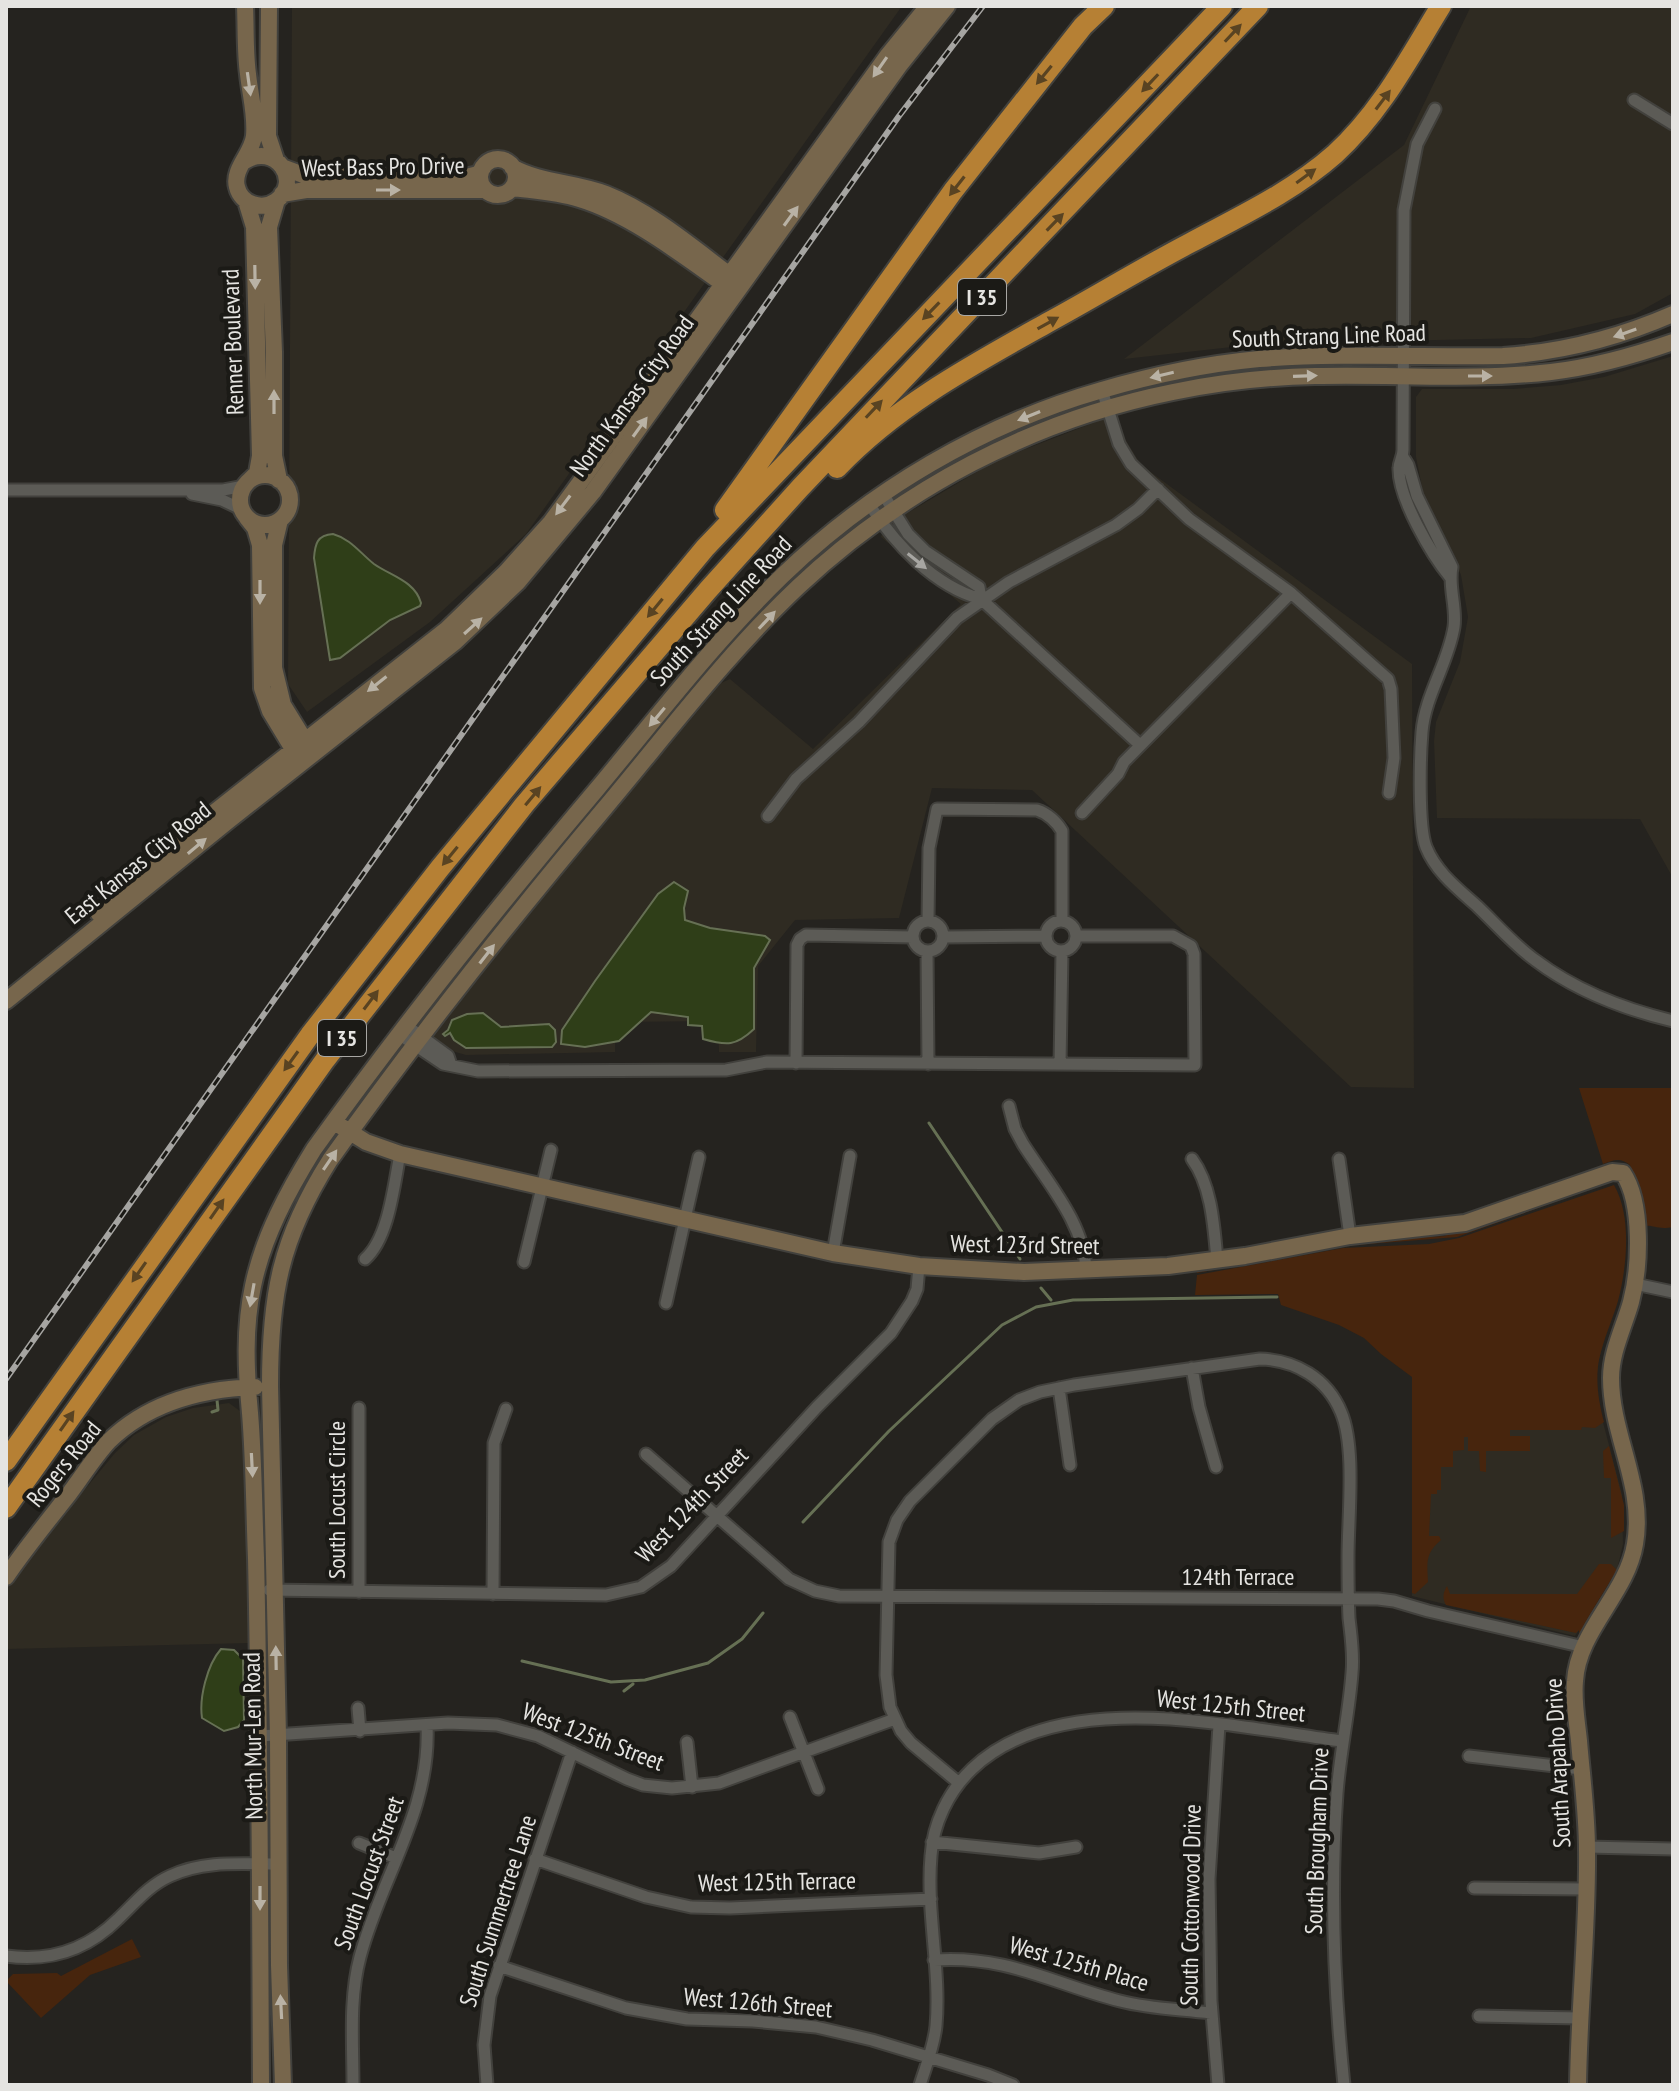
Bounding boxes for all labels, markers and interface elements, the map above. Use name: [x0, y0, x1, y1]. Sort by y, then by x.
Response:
one-way arrow: [1224, 24, 1242, 43]
one-way arrow: [873, 57, 888, 78]
one-way arrow: [1036, 65, 1053, 85]
one-way arrow: [243, 72, 256, 97]
one-way arrow: [1141, 73, 1159, 92]
one-way arrow: [1374, 90, 1390, 111]
street label: West Bass Pro Drive: [301, 150, 465, 183]
one-way arrow: [1295, 168, 1317, 184]
one-way arrow: [950, 175, 966, 196]
one-way arrow: [376, 184, 401, 196]
one-way arrow: [783, 206, 799, 226]
one-way arrow: [1045, 213, 1063, 232]
one-way arrow: [249, 265, 262, 290]
street label: Renner Boulevard: [214, 268, 251, 416]
road number: I 35: [958, 279, 1006, 315]
one-way arrow: [922, 301, 940, 320]
street label: North Kansas City Road: [563, 309, 701, 483]
one-way arrow: [1037, 316, 1059, 330]
street label: South Strang Line Road: [1232, 317, 1426, 354]
one-way arrow: [1613, 327, 1637, 340]
one-way arrow: [1150, 369, 1175, 382]
one-way arrow: [1468, 369, 1493, 382]
one-way arrow: [1293, 370, 1318, 383]
one-way arrow: [268, 389, 280, 414]
one-way arrow: [864, 399, 882, 418]
one-way arrow: [1017, 409, 1041, 422]
one-way arrow: [631, 417, 647, 437]
one-way arrow: [556, 495, 572, 515]
street label: South Strang Line Road: [643, 529, 798, 692]
one-way arrow: [907, 552, 927, 569]
one-way arrow: [254, 580, 266, 605]
one-way arrow: [647, 598, 664, 618]
one-way arrow: [757, 610, 775, 629]
one-way arrow: [463, 618, 483, 635]
one-way arrow: [367, 676, 387, 692]
one-way arrow: [649, 706, 666, 726]
one-way arrow: [524, 786, 541, 806]
street label: East Kansas City Road: [58, 794, 217, 931]
one-way arrow: [187, 838, 207, 855]
one-way arrow: [442, 845, 459, 865]
one-way arrow: [479, 944, 495, 964]
one-way arrow: [363, 989, 379, 1010]
road number: I 35: [318, 1020, 366, 1056]
one-way arrow: [284, 1051, 299, 1072]
one-way arrow: [322, 1150, 337, 1171]
one-way arrow: [209, 1198, 225, 1220]
street label: West 123rd Street: [950, 1228, 1100, 1261]
one-way arrow: [132, 1262, 148, 1283]
one-way arrow: [245, 1282, 257, 1307]
one-way arrow: [59, 1411, 74, 1432]
street label: Rogers Road: [19, 1414, 108, 1513]
street label: South Locust Circle: [321, 1421, 352, 1579]
street label: West 124th Street: [629, 1440, 755, 1569]
one-way arrow: [246, 1453, 259, 1478]
street label: 124th Terrace: [1182, 1561, 1295, 1592]
one-way arrow: [270, 1645, 283, 1670]
street label: North Mur-Len Road: [236, 1652, 269, 1820]
street label: South Arapaho Drive: [1538, 1677, 1577, 1849]
street label: West 125th Street: [1155, 1682, 1307, 1729]
street label: West 125th Street: [518, 1695, 669, 1778]
street label: South Brougham Drive: [1298, 1747, 1335, 1935]
street label: South Locust Street: [326, 1791, 411, 1954]
street label: South Cottonwood Drive: [1173, 1804, 1208, 2006]
street label: South Summertree Lane: [452, 1811, 543, 2011]
street label: West 125th Terrace: [698, 1865, 856, 1898]
one-way arrow: [254, 1886, 266, 1911]
street label: West 125th Place: [1006, 1929, 1152, 1998]
street label: West 126th Street: [682, 1981, 834, 2024]
one-way arrow: [274, 1994, 287, 2019]

